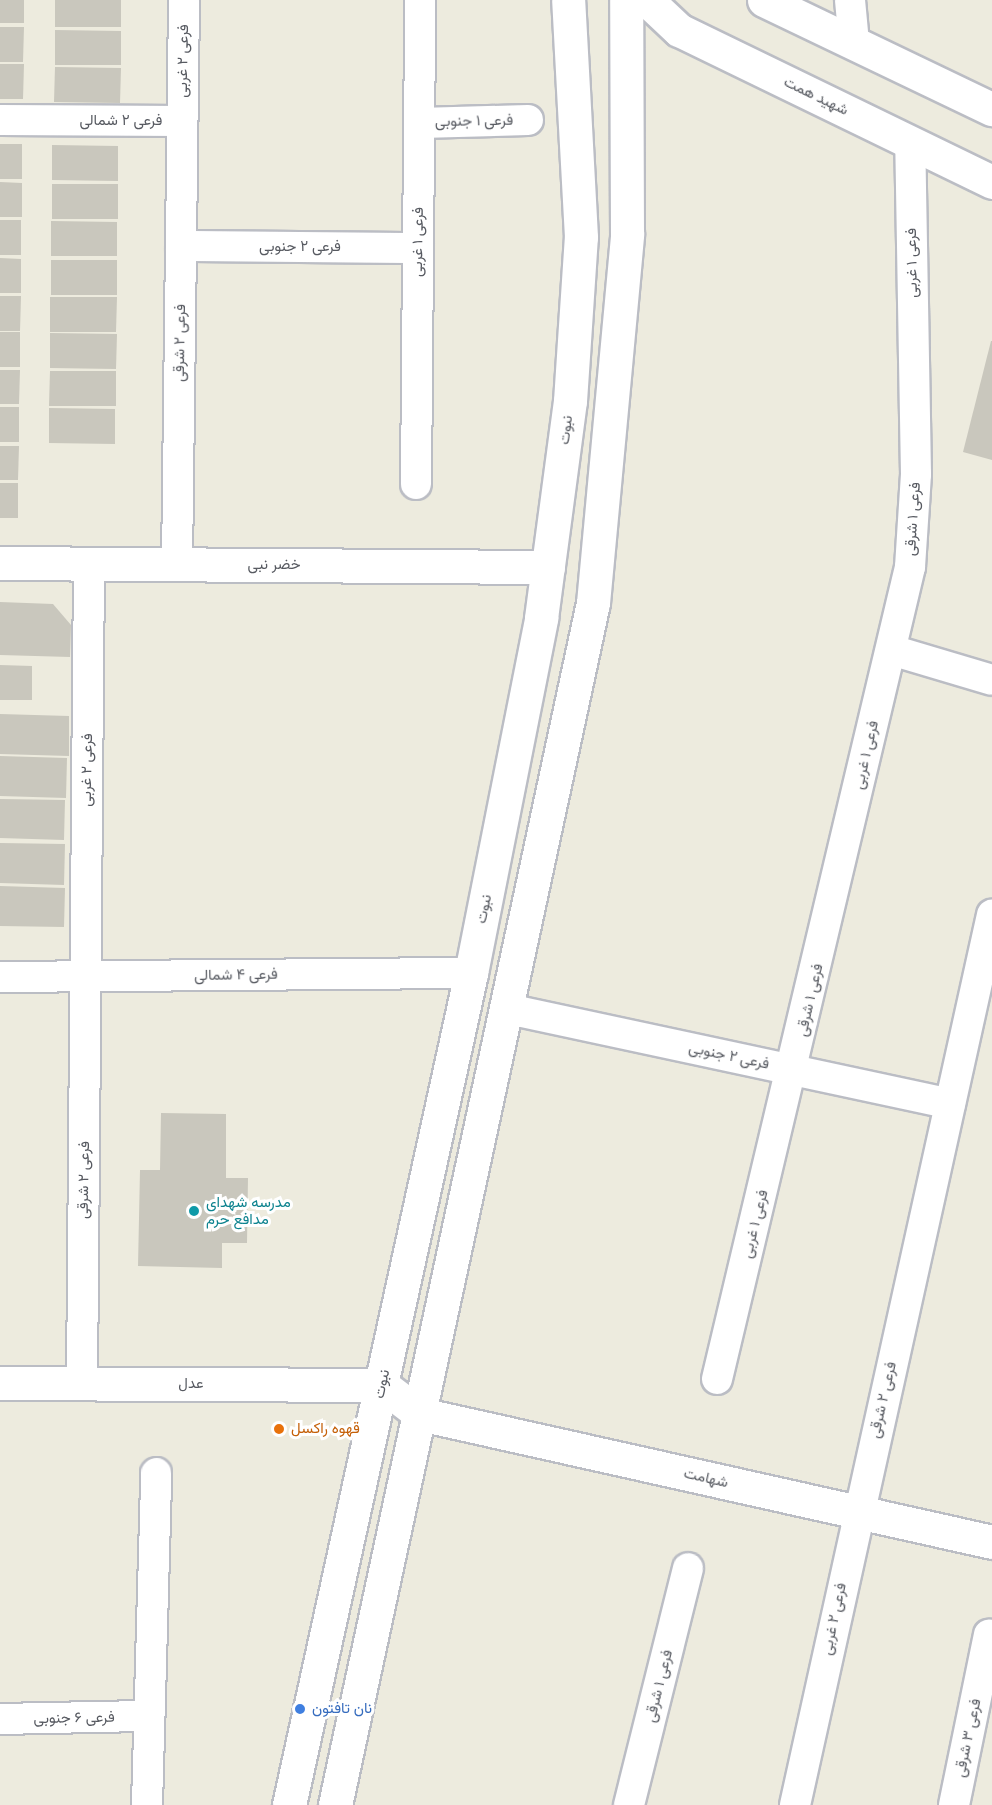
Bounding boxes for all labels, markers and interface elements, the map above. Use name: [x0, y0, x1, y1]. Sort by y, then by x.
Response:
street label: فرعی ۲ غربی: [173, 24, 193, 98]
street label: شهید همت: [781, 73, 851, 119]
street label: فرعی ۱ جنوبی: [435, 111, 513, 131]
street label: فرعی ۲ شمالی: [80, 112, 162, 130]
street label: فرعی ۱ غربی: [408, 207, 428, 277]
street label: فرعی ۱ غربی: [902, 228, 922, 298]
street label: فرعی ۲ جنوبی: [259, 238, 341, 256]
street label: فرعی ۲ شرقی: [170, 304, 190, 382]
street label: نبوت: [555, 414, 577, 446]
street label: فرعی ۱ شرقی: [901, 481, 925, 557]
street label: خضر نبی: [247, 556, 301, 574]
street label: فرعی ۱ غربی: [849, 719, 883, 791]
street label: فرعی ۲ غربی: [77, 733, 97, 807]
street label: نبوت: [472, 893, 496, 925]
street label: فرعی ۱ شرقی: [793, 962, 827, 1038]
street label: فرعی ۴ شمالی: [194, 965, 278, 985]
street label: فرعی ۲ جنوبی: [687, 1039, 771, 1073]
street label: فرعی ۲ شرقی: [74, 1141, 94, 1219]
street label: فرعی ۱ غربی: [738, 1188, 772, 1260]
place label: مدرسه شهدای مدافع حرم: [206, 1193, 291, 1228]
marker: مدرسه شهدای مدافع حرم: [187, 1204, 201, 1218]
street label: فرعی ۲ شرقی: [865, 1360, 901, 1440]
street label: نبوت: [370, 1368, 394, 1400]
street label: عدل: [178, 1375, 204, 1393]
place label: قهوه راکسل: [291, 1420, 360, 1438]
marker: قهوه راکسل: [272, 1422, 286, 1436]
street label: شهامت: [682, 1464, 730, 1492]
street label: فرعی ۲ غربی: [818, 1581, 850, 1657]
street label: فرعی ۱ شرقی: [641, 1648, 677, 1724]
street label: فرعی ۳ شرقی: [951, 1697, 985, 1779]
place label: نان تافتون: [312, 1700, 372, 1718]
marker: نان تافتون: [293, 1702, 307, 1716]
street label: فرعی ۶ جنوبی: [33, 1708, 115, 1728]

